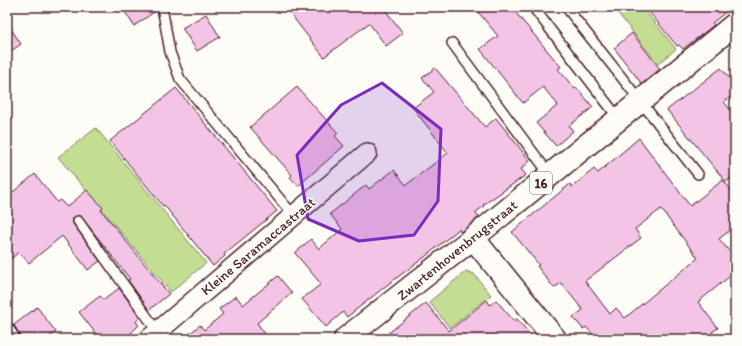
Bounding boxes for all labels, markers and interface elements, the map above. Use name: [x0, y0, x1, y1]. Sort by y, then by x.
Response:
road number: 16: [530, 172, 552, 194]
street label: Kleine Saramaccastraat: [198, 194, 319, 299]
street label: Zwartenhovenbrugstraat: [394, 197, 521, 304]

